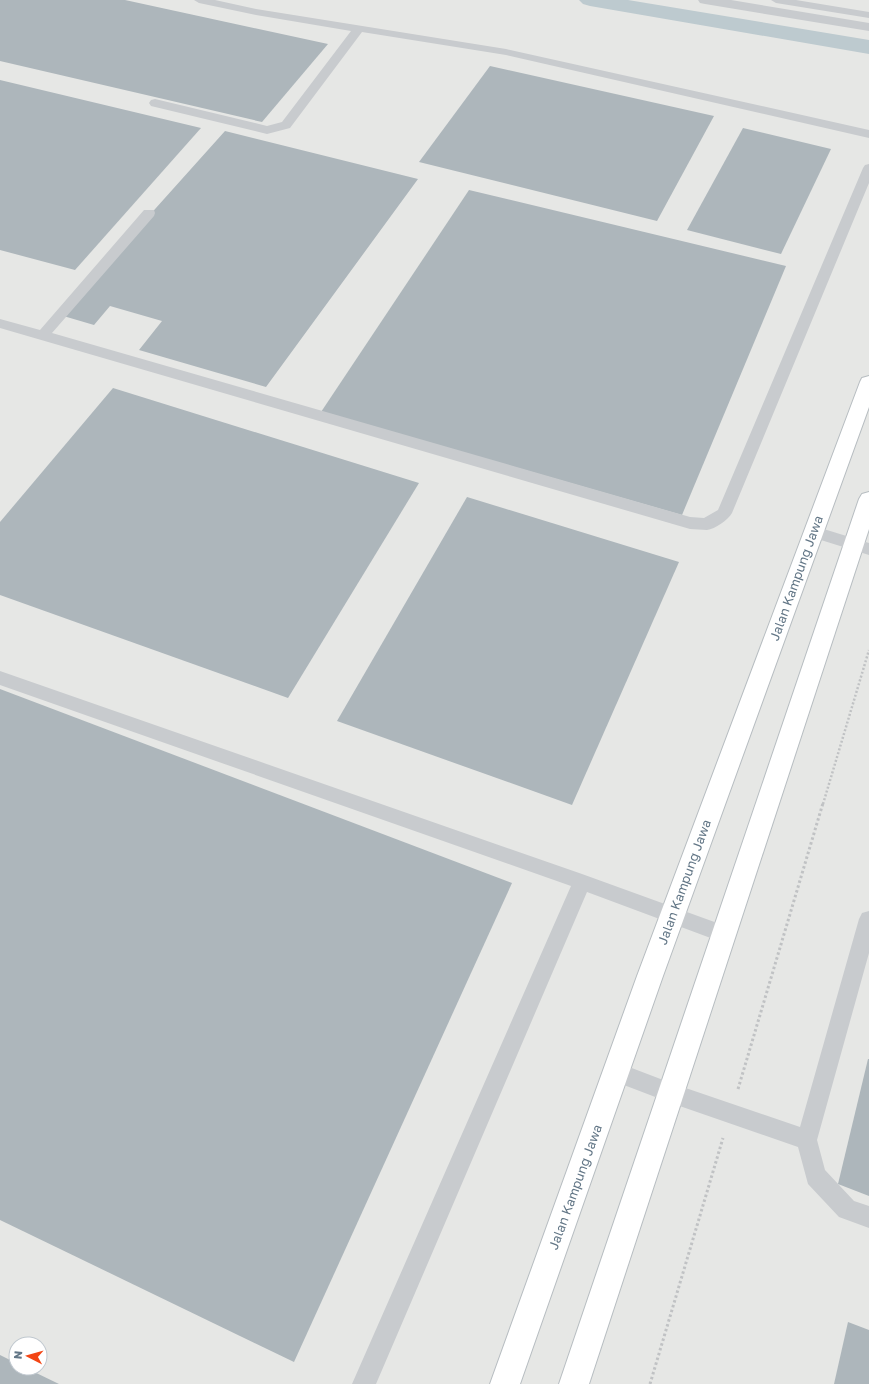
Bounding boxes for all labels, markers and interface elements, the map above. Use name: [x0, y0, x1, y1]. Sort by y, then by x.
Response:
street label: Jalan Kampung Jawa: [766, 513, 826, 643]
street label: Jalan Kampung Jawa: [654, 817, 714, 947]
street label: Jalan Kampung Jawa: [545, 1122, 605, 1252]
north arrow: [8, 1336, 48, 1376]
text: N: [11, 1350, 24, 1360]

